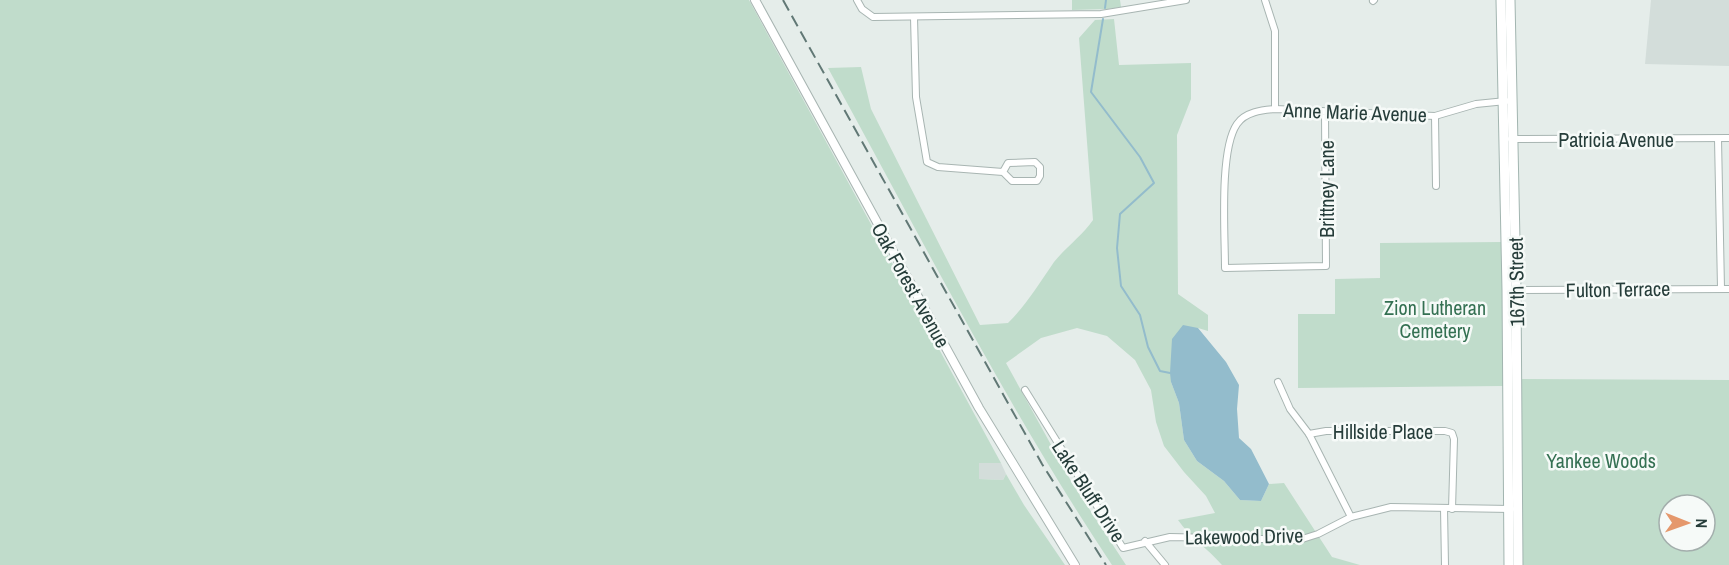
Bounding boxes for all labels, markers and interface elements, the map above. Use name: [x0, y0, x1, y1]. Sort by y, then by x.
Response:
street label: Anne Marie Avenue: [1282, 96, 1427, 128]
street label: Patricia Avenue: [1558, 126, 1674, 153]
street label: Brittney Lane: [1313, 140, 1340, 238]
street label: Oak Forest Avenue: [865, 218, 957, 352]
street label: 167th Street: [1502, 237, 1530, 327]
street label: Fulton Terrace: [1565, 275, 1671, 303]
park label: Zion Lutheran Cemetery: [1384, 294, 1486, 344]
street label: Hillside Place: [1333, 418, 1433, 445]
street label: Lake Bluff Drive: [1046, 435, 1132, 547]
park label: Yankee Woods: [1546, 447, 1656, 474]
north arrow: [1657, 493, 1717, 553]
text: N: [1691, 518, 1713, 528]
street label: Lakewood Drive: [1185, 521, 1303, 551]

